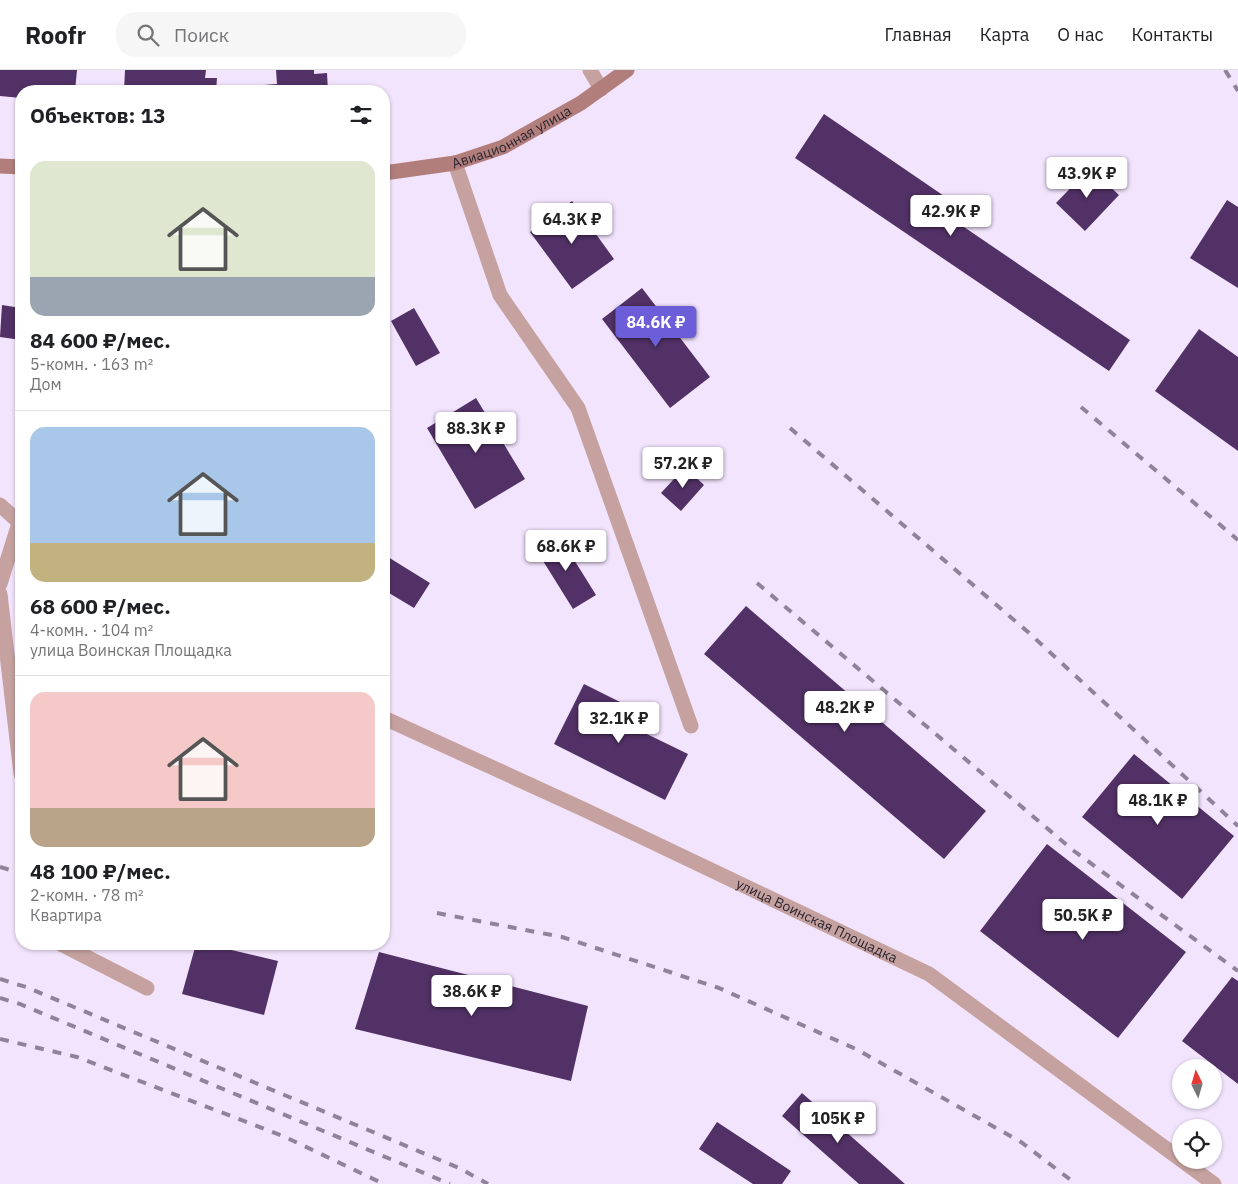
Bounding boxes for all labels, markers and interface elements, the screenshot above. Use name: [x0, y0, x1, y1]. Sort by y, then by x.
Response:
search box: [116, 12, 466, 57]
text: Roofr: [25, 19, 86, 51]
icon: search: [134, 21, 162, 49]
text: Поиск: [174, 23, 229, 47]
text: Главная: [884, 23, 952, 46]
text: Карта: [980, 23, 1029, 46]
text: О нас: [1057, 23, 1104, 46]
text: Контакты: [1132, 23, 1213, 46]
text: Объектов: 13: [30, 101, 166, 129]
icon: filters: [347, 101, 375, 129]
street label: Авиационная улица: [449, 101, 575, 172]
pin: 43.9K ₽: [1041, 156, 1133, 199]
text: 43.9K ₽: [1057, 163, 1117, 183]
icon: home: [158, 194, 248, 284]
pin: 42.9K ₽: [905, 194, 997, 237]
text: 42.9K ₽: [921, 201, 981, 221]
pin: 64.3K ₽: [526, 202, 618, 245]
text: 64.3K ₽: [542, 209, 602, 229]
pin: 84.6K ₽: [610, 306, 702, 348]
text: 84.6K ₽: [626, 312, 686, 332]
text: 84 600 ₽/мес.: [30, 326, 171, 354]
text: 5-комн. · 163 m²: [30, 354, 153, 374]
text: Дом: [30, 374, 62, 394]
pin: 88.3K ₽: [430, 412, 522, 454]
text: 88.3K ₽: [446, 418, 506, 438]
pin: 57.2K ₽: [637, 446, 729, 489]
text: 57.2K ₽: [653, 453, 713, 473]
icon: home: [158, 459, 248, 549]
pin: 68.6K ₽: [520, 530, 612, 572]
text: 68.6K ₽: [536, 536, 596, 556]
text: 68 600 ₽/мес.: [30, 592, 171, 620]
text: 4-комн. · 104 m²: [30, 620, 153, 640]
text: улица Воинская Площадка: [30, 640, 232, 660]
pin: 48.2K ₽: [799, 690, 891, 733]
text: 48.2K ₽: [815, 697, 875, 717]
pin: 32.1K ₽: [573, 702, 665, 744]
text: 32.1K ₽: [589, 708, 649, 728]
icon: home: [158, 724, 248, 814]
pin: 48.1K ₽: [1112, 784, 1204, 826]
text: 48.1K ₽: [1128, 790, 1188, 810]
text: 48 100 ₽/мес.: [30, 857, 171, 885]
street label: улица Воинская Площадка: [733, 874, 901, 967]
text: 2-комн. · 78 m²: [30, 885, 144, 905]
pin: 50.5K ₽: [1037, 898, 1129, 941]
text: Квартира: [30, 905, 102, 925]
text: 50.5K ₽: [1053, 905, 1113, 925]
pin: 38.6K ₽: [426, 974, 518, 1017]
text: 38.6K ₽: [442, 981, 502, 1001]
north arrow: [1172, 1059, 1222, 1109]
map controls: [1172, 1059, 1222, 1169]
pin: 105K ₽: [797, 1102, 879, 1144]
text: 105K ₽: [811, 1108, 865, 1128]
button: locate: [1172, 1119, 1222, 1169]

